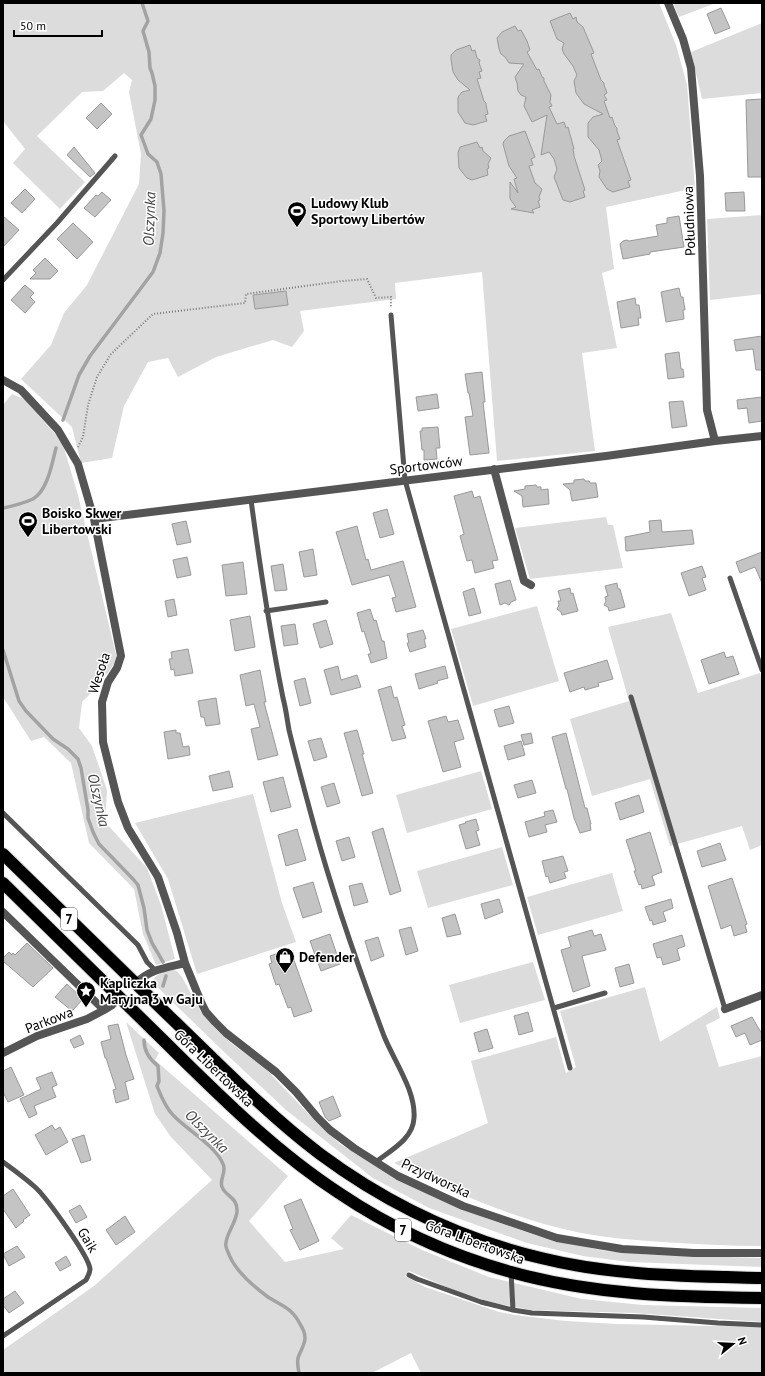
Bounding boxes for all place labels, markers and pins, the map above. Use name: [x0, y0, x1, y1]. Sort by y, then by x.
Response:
place label: Ludowy Klub Sportowy Libertów: [311, 194, 425, 228]
sports icon: Ludowy Klub Sportowy Libertów: [286, 200, 308, 228]
place label: Boisko Skwer Libertowski: [42, 504, 122, 538]
sports icon: Boisko Skwer Libertowski: [17, 510, 39, 538]
shop icon: Defender: [274, 946, 296, 974]
place label: Defender: [299, 948, 354, 966]
place label: Kapliczka Maryjna 3 w Gaju: [100, 974, 203, 1008]
place icon: Kapliczka Maryjna 3 w Gaju: [75, 980, 97, 1008]

